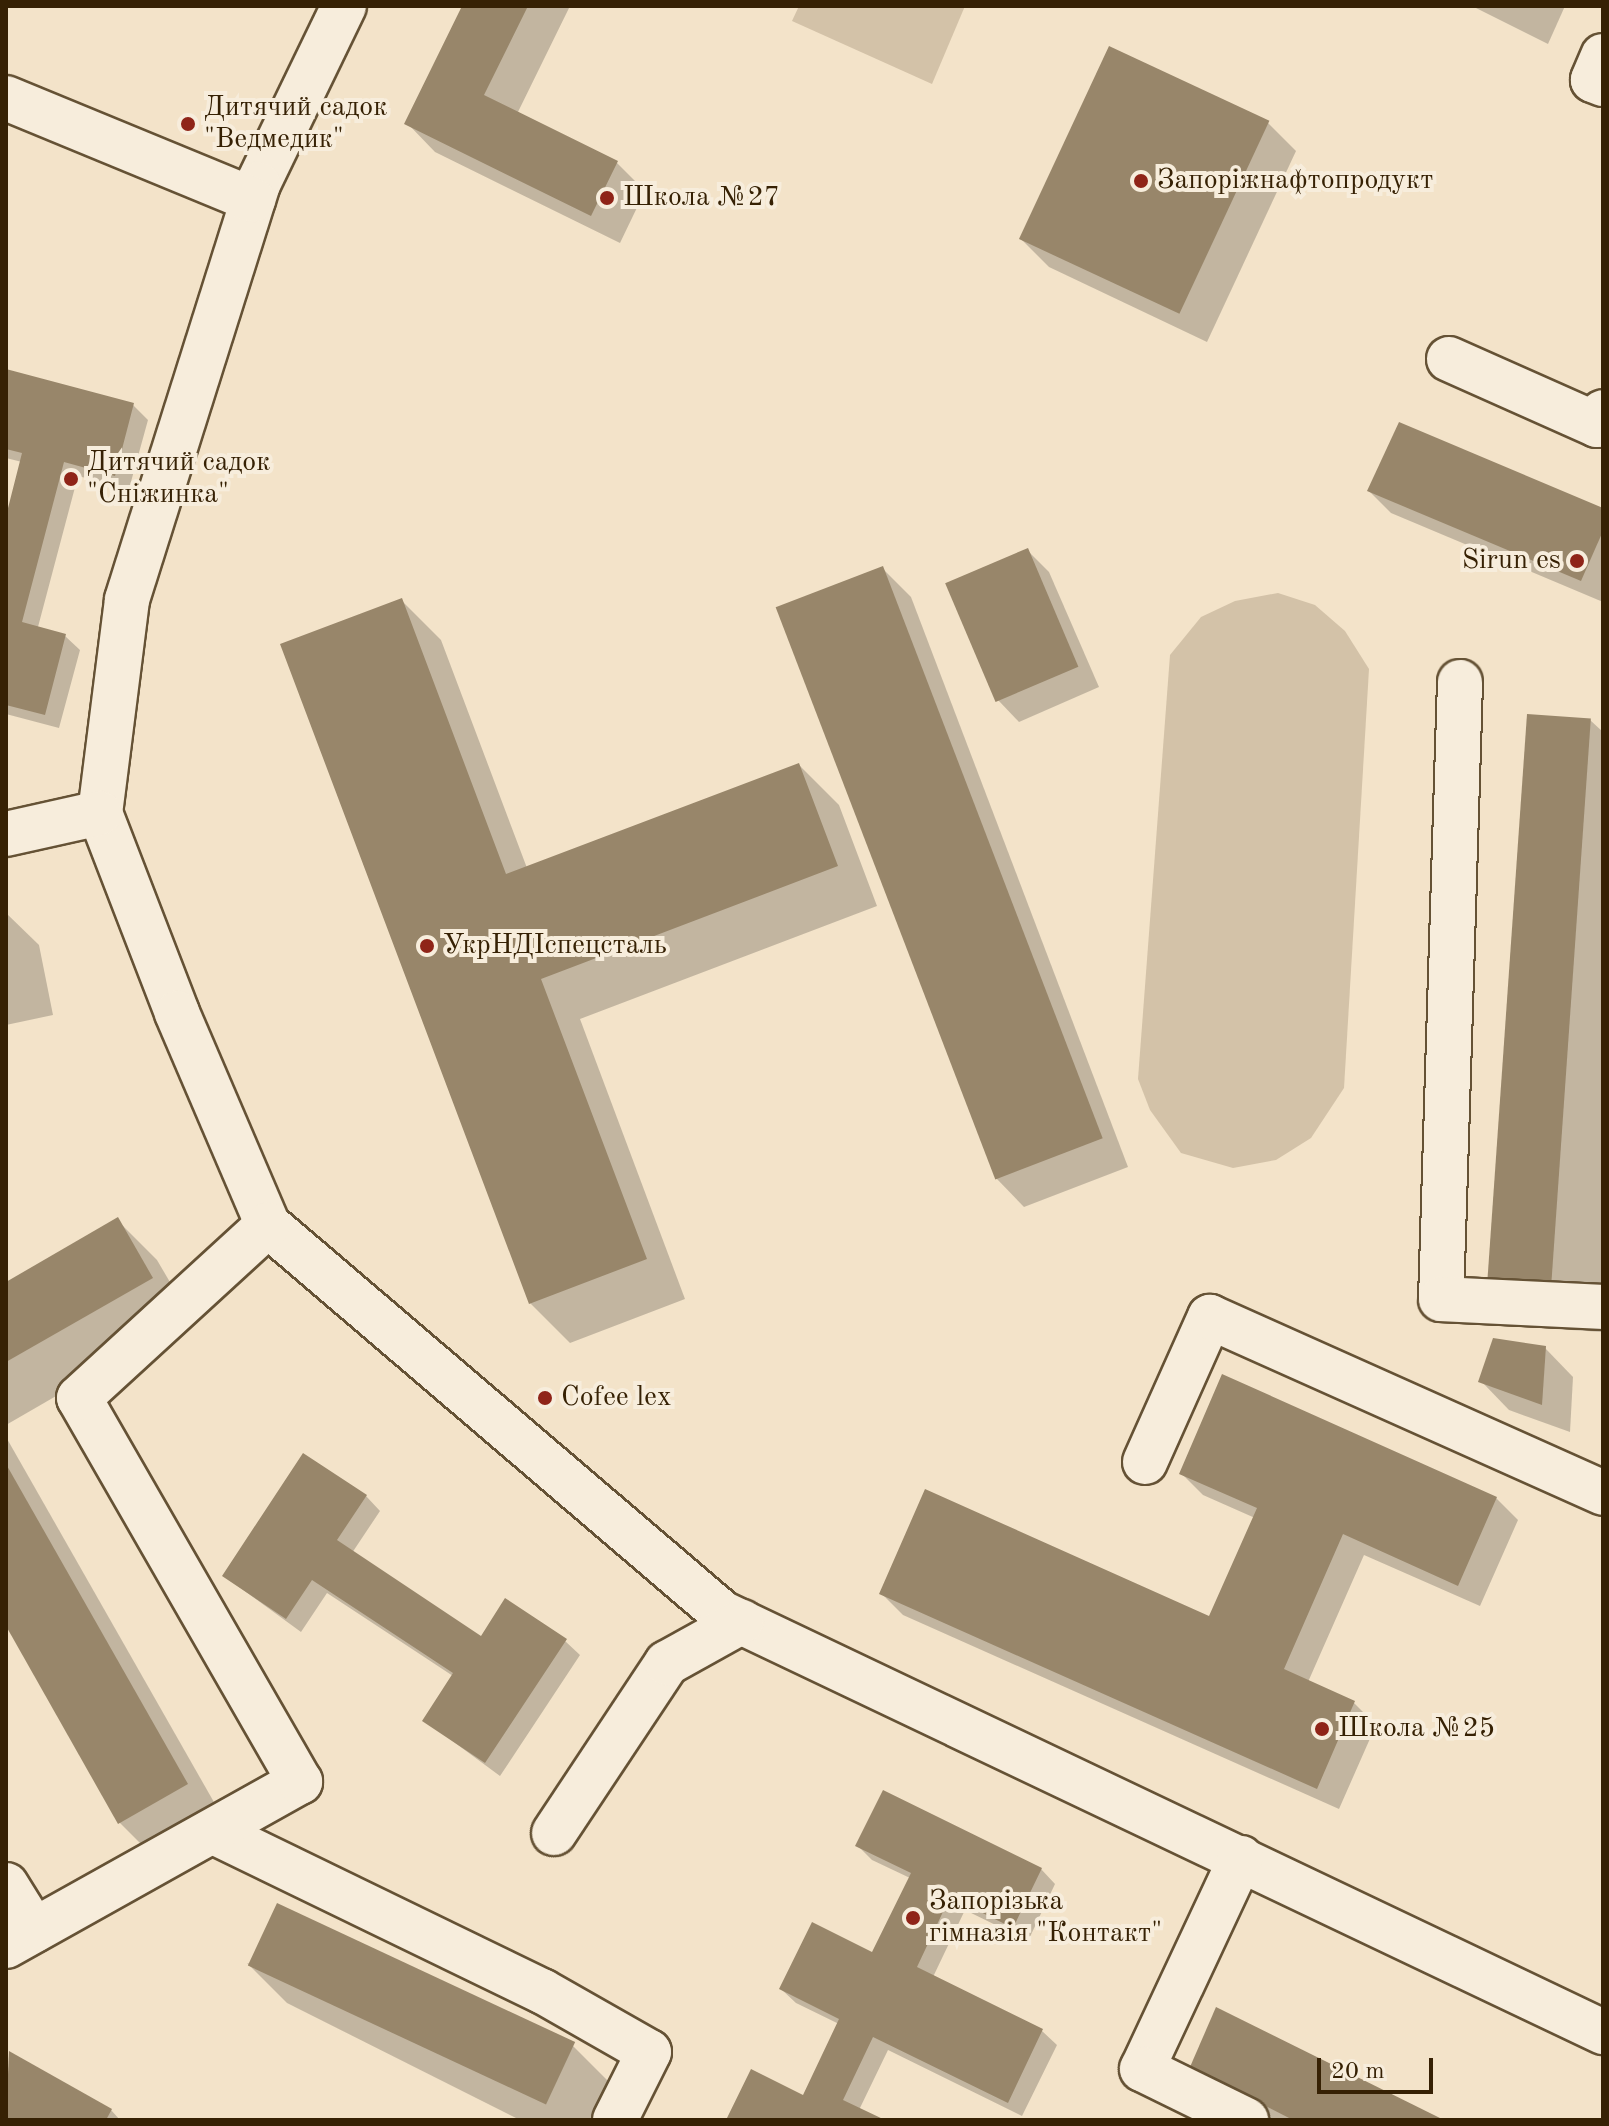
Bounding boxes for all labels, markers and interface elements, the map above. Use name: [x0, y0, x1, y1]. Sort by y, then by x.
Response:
place label: Дитячий садок "Ведмедик": [204, 91, 387, 157]
marker: Дитячий садок "Ведмедик": [179, 115, 197, 133]
place label: Запоріжнафтопродукт: [1157, 164, 1433, 198]
marker: Запоріжнафтопродукт: [1132, 172, 1150, 190]
place label: Школа №27: [623, 181, 780, 215]
marker: Школа №27: [598, 189, 616, 207]
place label: Дитячий садок "Сніжинка": [87, 446, 270, 512]
marker: Дитячий садок "Сніжинка": [62, 470, 80, 488]
place label: Sirun es: [1462, 544, 1561, 578]
marker: Sirun es: [1568, 552, 1586, 570]
place label: УкрНДІспецсталь: [443, 929, 667, 963]
marker: УкрНДІспецсталь: [418, 937, 436, 955]
place label: Cofee lex: [561, 1381, 671, 1415]
marker: Cofee lex: [536, 1389, 554, 1407]
place label: Школа №25: [1338, 1712, 1495, 1746]
marker: Школа №25: [1313, 1720, 1331, 1738]
place label: Запорізька гімназія "Контакт": [929, 1885, 1162, 1951]
marker: Запорізька гімназія "Контакт": [904, 1909, 922, 1927]
scale bar: [1321, 2042, 1437, 2092]
text: 20 m: [1331, 2060, 1385, 2084]

